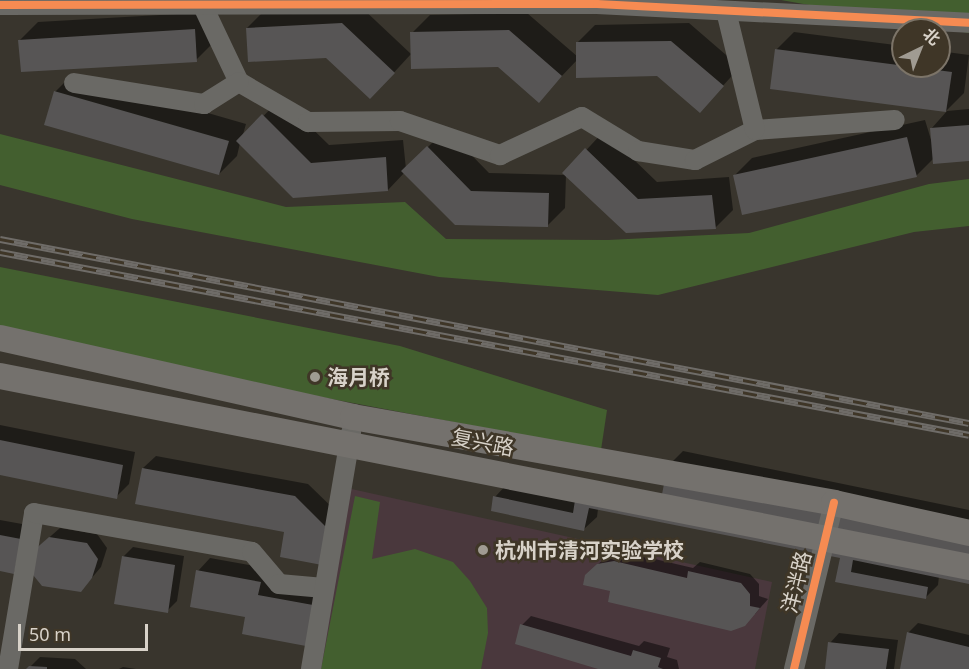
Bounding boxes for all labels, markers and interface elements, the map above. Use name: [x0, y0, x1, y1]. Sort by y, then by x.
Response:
north arrow: [891, 18, 951, 78]
text: 北: [919, 23, 945, 50]
place label: 海月桥: [327, 364, 390, 390]
marker: 海月桥: [308, 370, 322, 384]
street label: 复兴路: [450, 424, 516, 460]
place label: 杭州市清河实验学校: [495, 537, 684, 563]
marker: 杭州市清河实验学校: [476, 543, 490, 557]
street label: 洋泮路: [776, 548, 816, 616]
scale bar: [21, 612, 152, 650]
text: 50 m: [29, 622, 71, 646]

